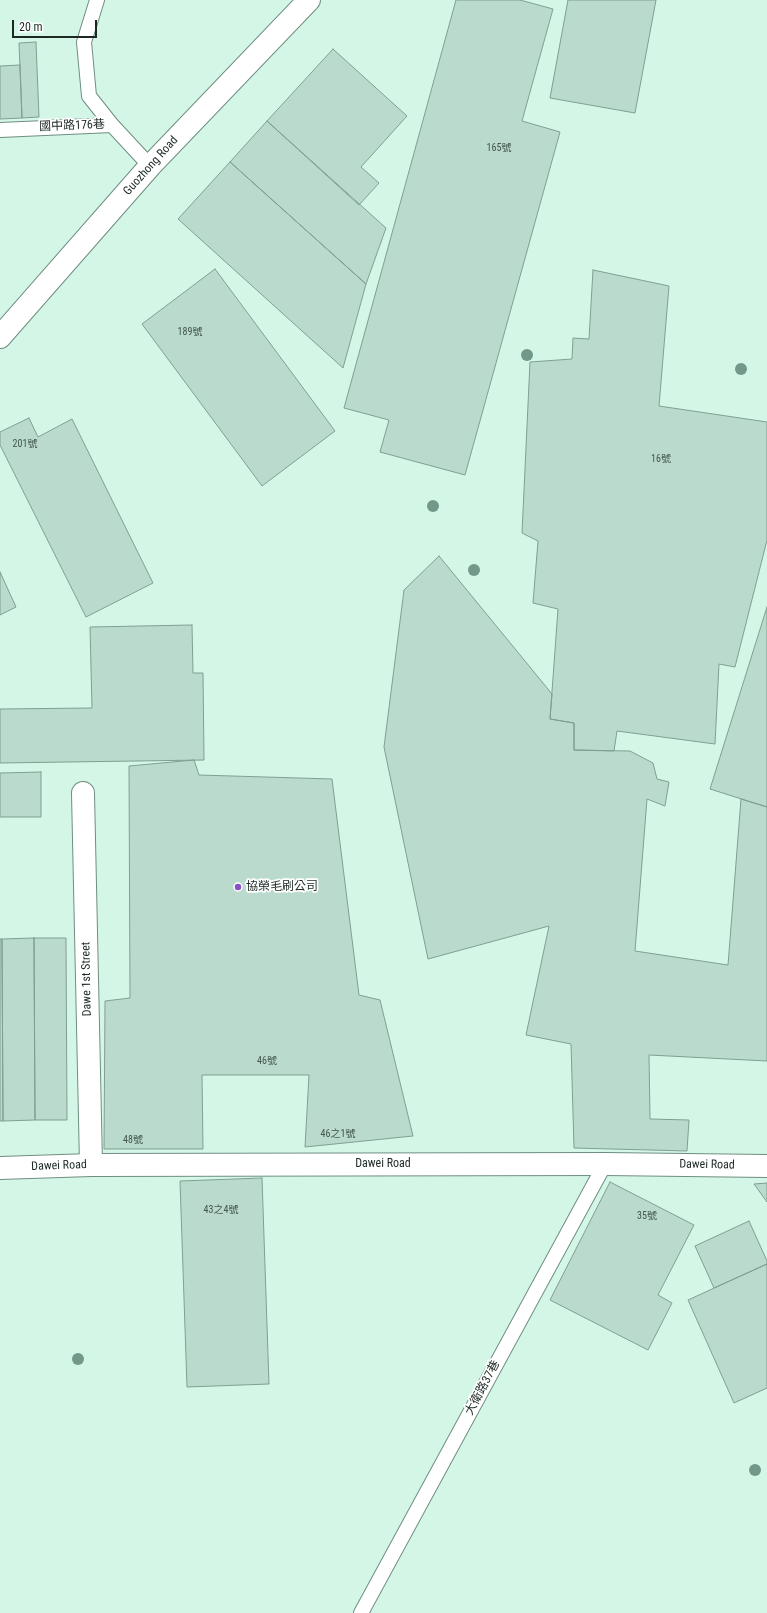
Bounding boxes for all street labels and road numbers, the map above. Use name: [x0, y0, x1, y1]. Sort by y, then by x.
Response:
street label: 國中路176巷: [39, 118, 105, 134]
street label: Guozhong Road: [121, 134, 181, 198]
street label: Dawe 1st Street: [79, 942, 95, 1016]
street label: Dawei Road: [355, 1157, 411, 1171]
street label: Dawei Road: [679, 1157, 735, 1173]
street label: Dawei Road: [31, 1158, 87, 1174]
street label: 大衛路37巷: [463, 1358, 503, 1418]

